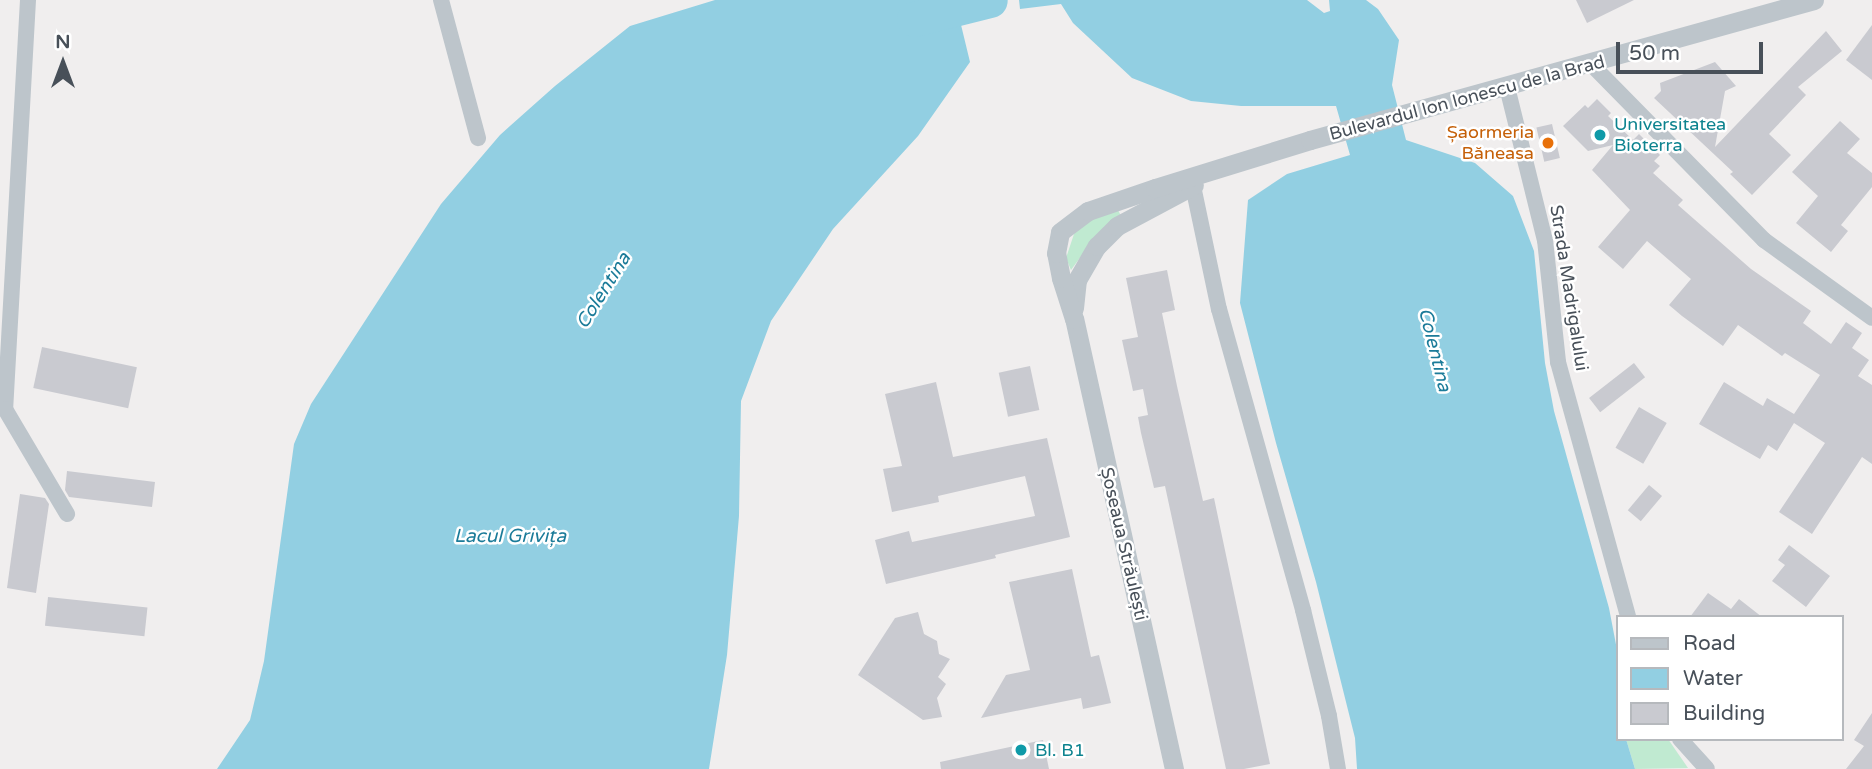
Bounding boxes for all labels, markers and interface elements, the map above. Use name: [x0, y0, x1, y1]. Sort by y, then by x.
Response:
north arrow: [28, 28, 98, 98]
scale bar: [1620, 28, 1767, 72]
text: N: [55, 31, 71, 53]
text: 50 m: [1629, 41, 1680, 66]
street label: Bulevardul Ion Ionescu de la Brad: [1327, 51, 1607, 145]
place label: Universitatea Bioterra: [1614, 114, 1726, 156]
place label: Șaormeria Băneasa: [1447, 122, 1534, 164]
marker: Universitatea Bioterra: [1592, 127, 1608, 143]
marker: Șaormeria Băneasa: [1540, 135, 1556, 151]
street label: Strada Madrigalului: [1545, 203, 1593, 373]
water label: Colentina: [572, 249, 636, 333]
water label: Colentina: [1413, 306, 1455, 394]
street label: Șoseaua Străulești: [1096, 465, 1152, 623]
water label: Lacul Grivița: [454, 526, 566, 548]
legend: [1616, 615, 1844, 741]
text: Road: [1683, 631, 1736, 656]
text: Water: [1683, 666, 1743, 691]
text: Building: [1683, 701, 1765, 726]
place label: Bl. B1: [1035, 739, 1085, 761]
marker: Bl. B1: [1013, 742, 1029, 758]

